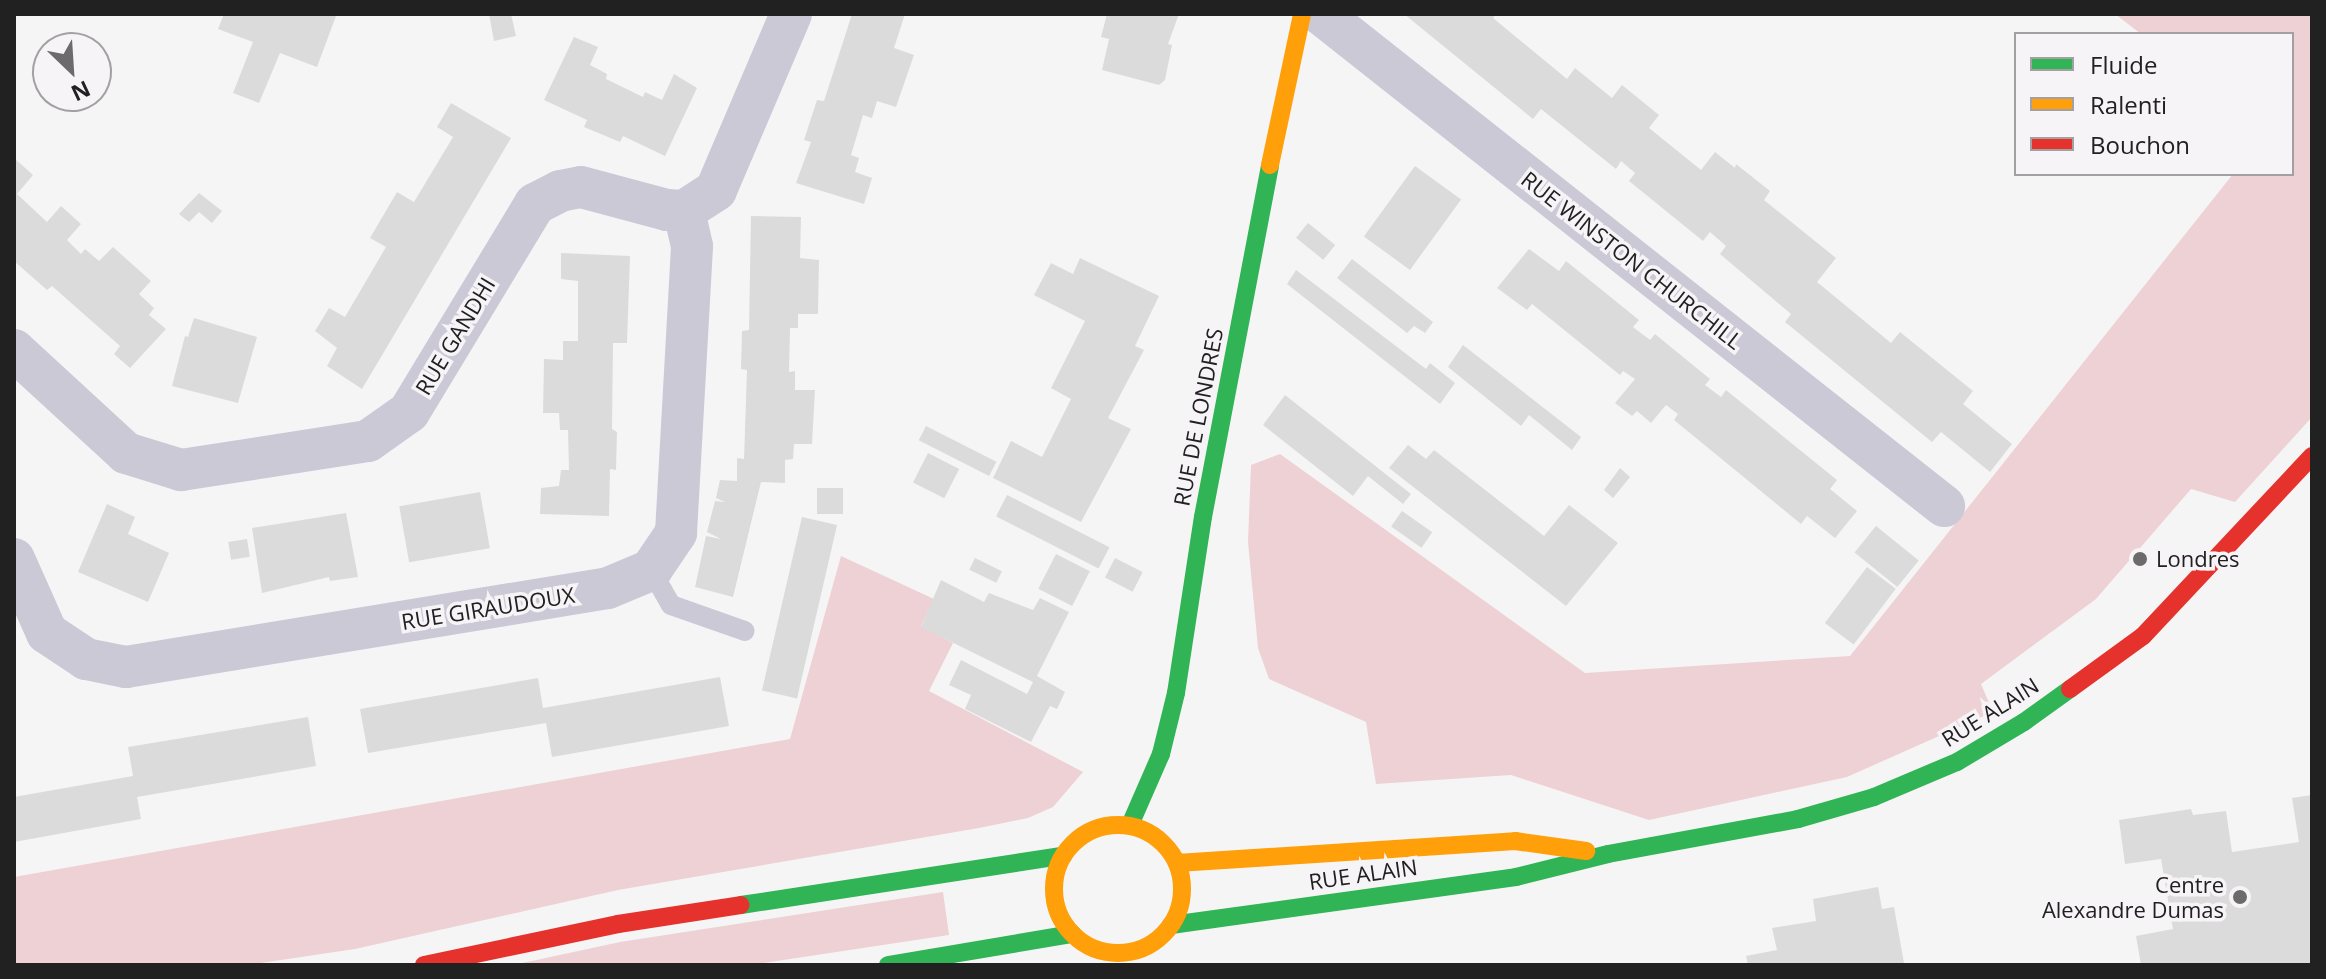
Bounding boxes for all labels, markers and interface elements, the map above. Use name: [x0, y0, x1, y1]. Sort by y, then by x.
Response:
north arrow: [32, 32, 112, 112]
legend: [2014, 32, 2294, 176]
text: Fluide: [2090, 48, 2157, 81]
text: N: [67, 75, 96, 109]
text: Ralenti: [2090, 88, 2167, 121]
text: Bouchon: [2090, 128, 2190, 161]
street label: RUE WINSTON CHURCHILL: [1516, 166, 1748, 354]
street label: RUE GANDHI: [410, 272, 500, 400]
street label: RUE DE LONDRES: [1168, 326, 1228, 508]
place label: Londres: [2156, 546, 2239, 572]
marker: Londres: [2131, 550, 2149, 568]
street label: RUE GIRAUDOUX: [399, 581, 577, 635]
street label: RUE ALAIN: [1937, 672, 2043, 752]
street label: RUE ALAIN: [1307, 853, 1419, 895]
place label: Centre Alexandre Dumas: [2042, 871, 2224, 922]
marker: Centre Alexandre Dumas: [2231, 888, 2249, 906]

